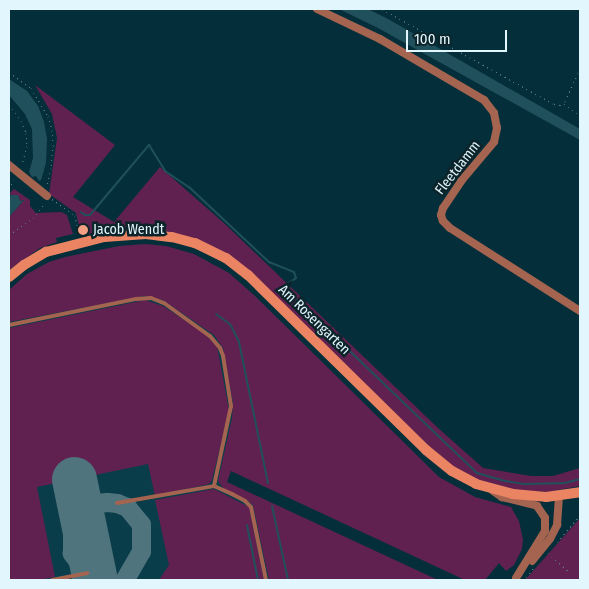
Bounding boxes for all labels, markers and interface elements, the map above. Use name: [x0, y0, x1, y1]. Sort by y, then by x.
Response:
scale bar: [409, 20, 510, 52]
text: 100 m: [414, 30, 451, 48]
street label: Fleetdamm: [432, 138, 484, 198]
place label: Jacob Wendt: [93, 222, 164, 238]
marker: Jacob Wendt: [77, 224, 89, 236]
street label: Am Rosengarten: [275, 282, 353, 358]

